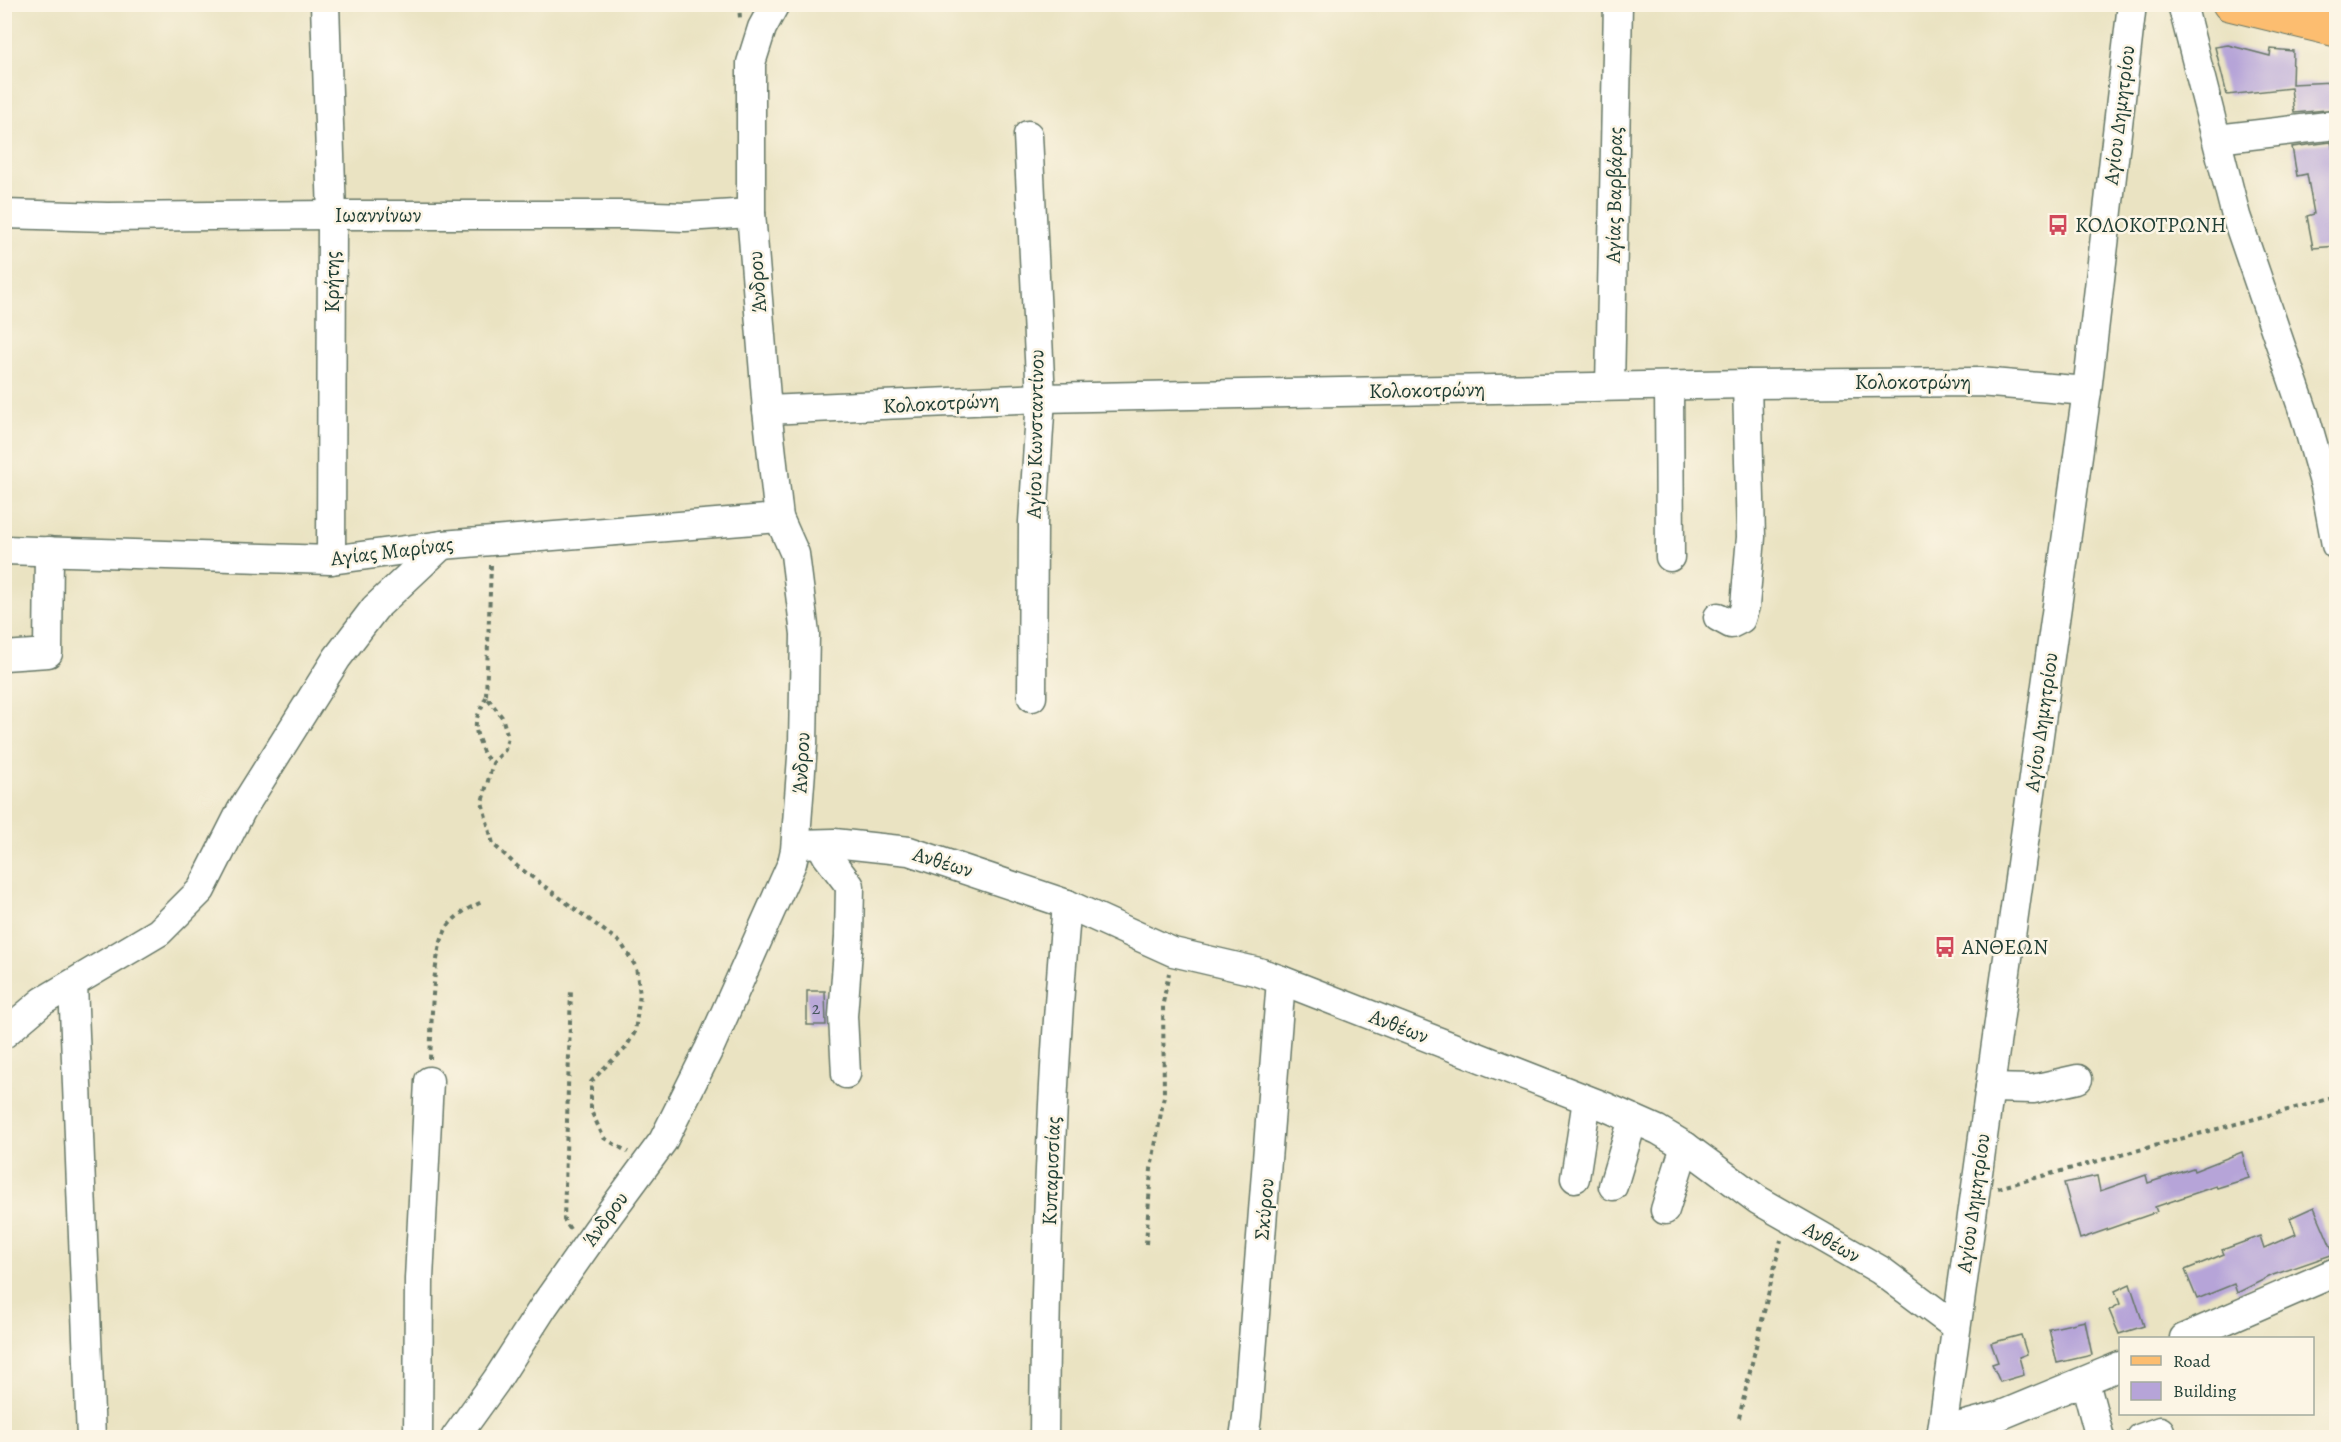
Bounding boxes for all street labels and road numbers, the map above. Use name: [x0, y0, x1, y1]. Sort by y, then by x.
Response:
street label: Αγίου Δημητρίου: [2096, 44, 2141, 187]
street label: Αγίας Βαρβάρας: [1599, 127, 1629, 264]
street label: Ιωαννίνων: [335, 201, 422, 229]
street label: Άνδρου: [741, 250, 773, 314]
street label: Κρήτης: [318, 251, 346, 313]
street label: Αγίου Κωνσταντίνου: [1020, 349, 1050, 520]
street label: Κολοκοτρώνη: [1855, 368, 1971, 396]
street label: Κολοκοτρώνη: [1369, 375, 1485, 405]
street label: Κολοκοτρώνη: [882, 386, 1000, 420]
street label: Αγίας Μαρίνας: [328, 530, 455, 573]
street label: Αγίου Δημητρίου: [2017, 651, 2065, 794]
street label: Άνδρου: [785, 731, 817, 795]
street label: Ανθέων: [909, 839, 977, 884]
street label: Ανθέων: [1365, 1002, 1433, 1050]
street label: Κυπαρισσίας: [1035, 1116, 1067, 1226]
street label: Αγίου Δημητρίου: [1949, 1132, 1997, 1275]
street label: Σκύρου: [1247, 1177, 1281, 1241]
street label: Άνδρου: [575, 1186, 635, 1252]
street label: Ανθέων: [1798, 1214, 1866, 1270]

